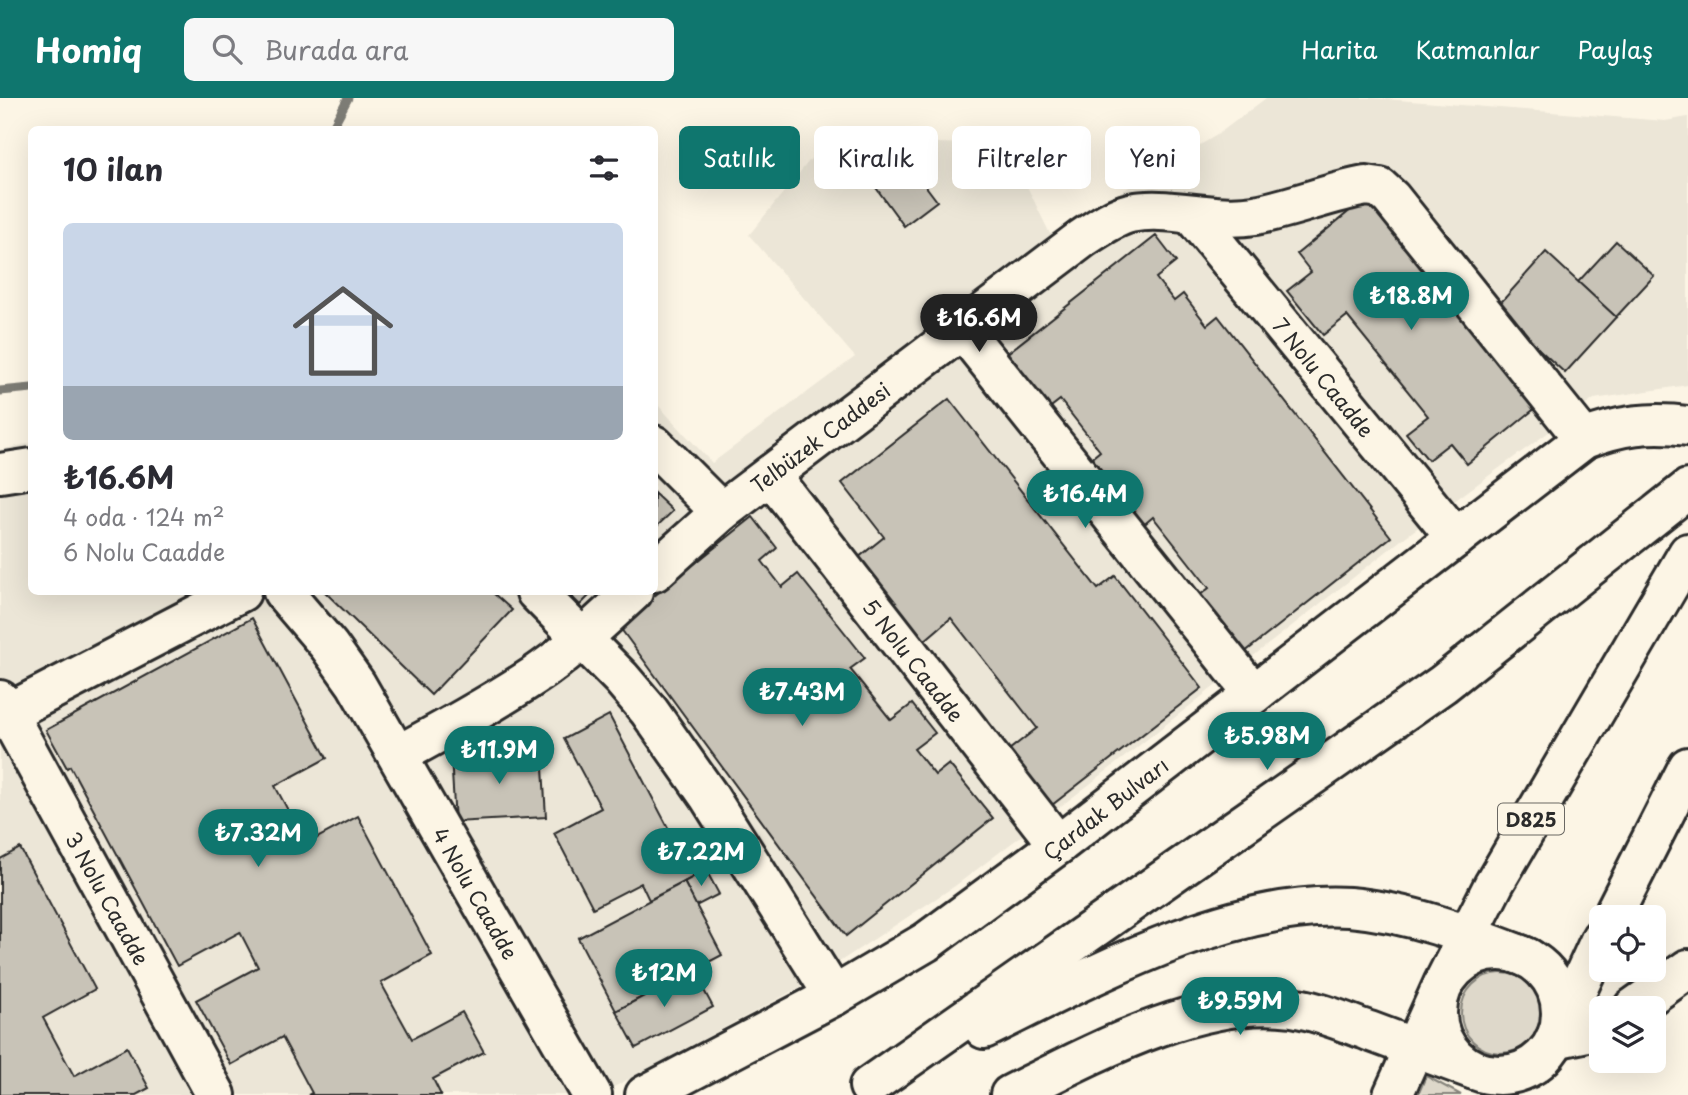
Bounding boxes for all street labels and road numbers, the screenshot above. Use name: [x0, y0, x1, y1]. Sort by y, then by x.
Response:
street label: 7 Nolu Caadde: [1266, 310, 1382, 444]
street label: Telbüzek Caddesi: [743, 374, 897, 500]
street label: 5 Nolu Caadde: [856, 592, 972, 728]
street label: Çardak Bulvarı: [1035, 749, 1175, 867]
road number: D825: [1498, 804, 1564, 834]
street label: 4 Nolu Caadde: [425, 821, 527, 965]
street label: 3 Nolu Caadde: [58, 825, 158, 971]

